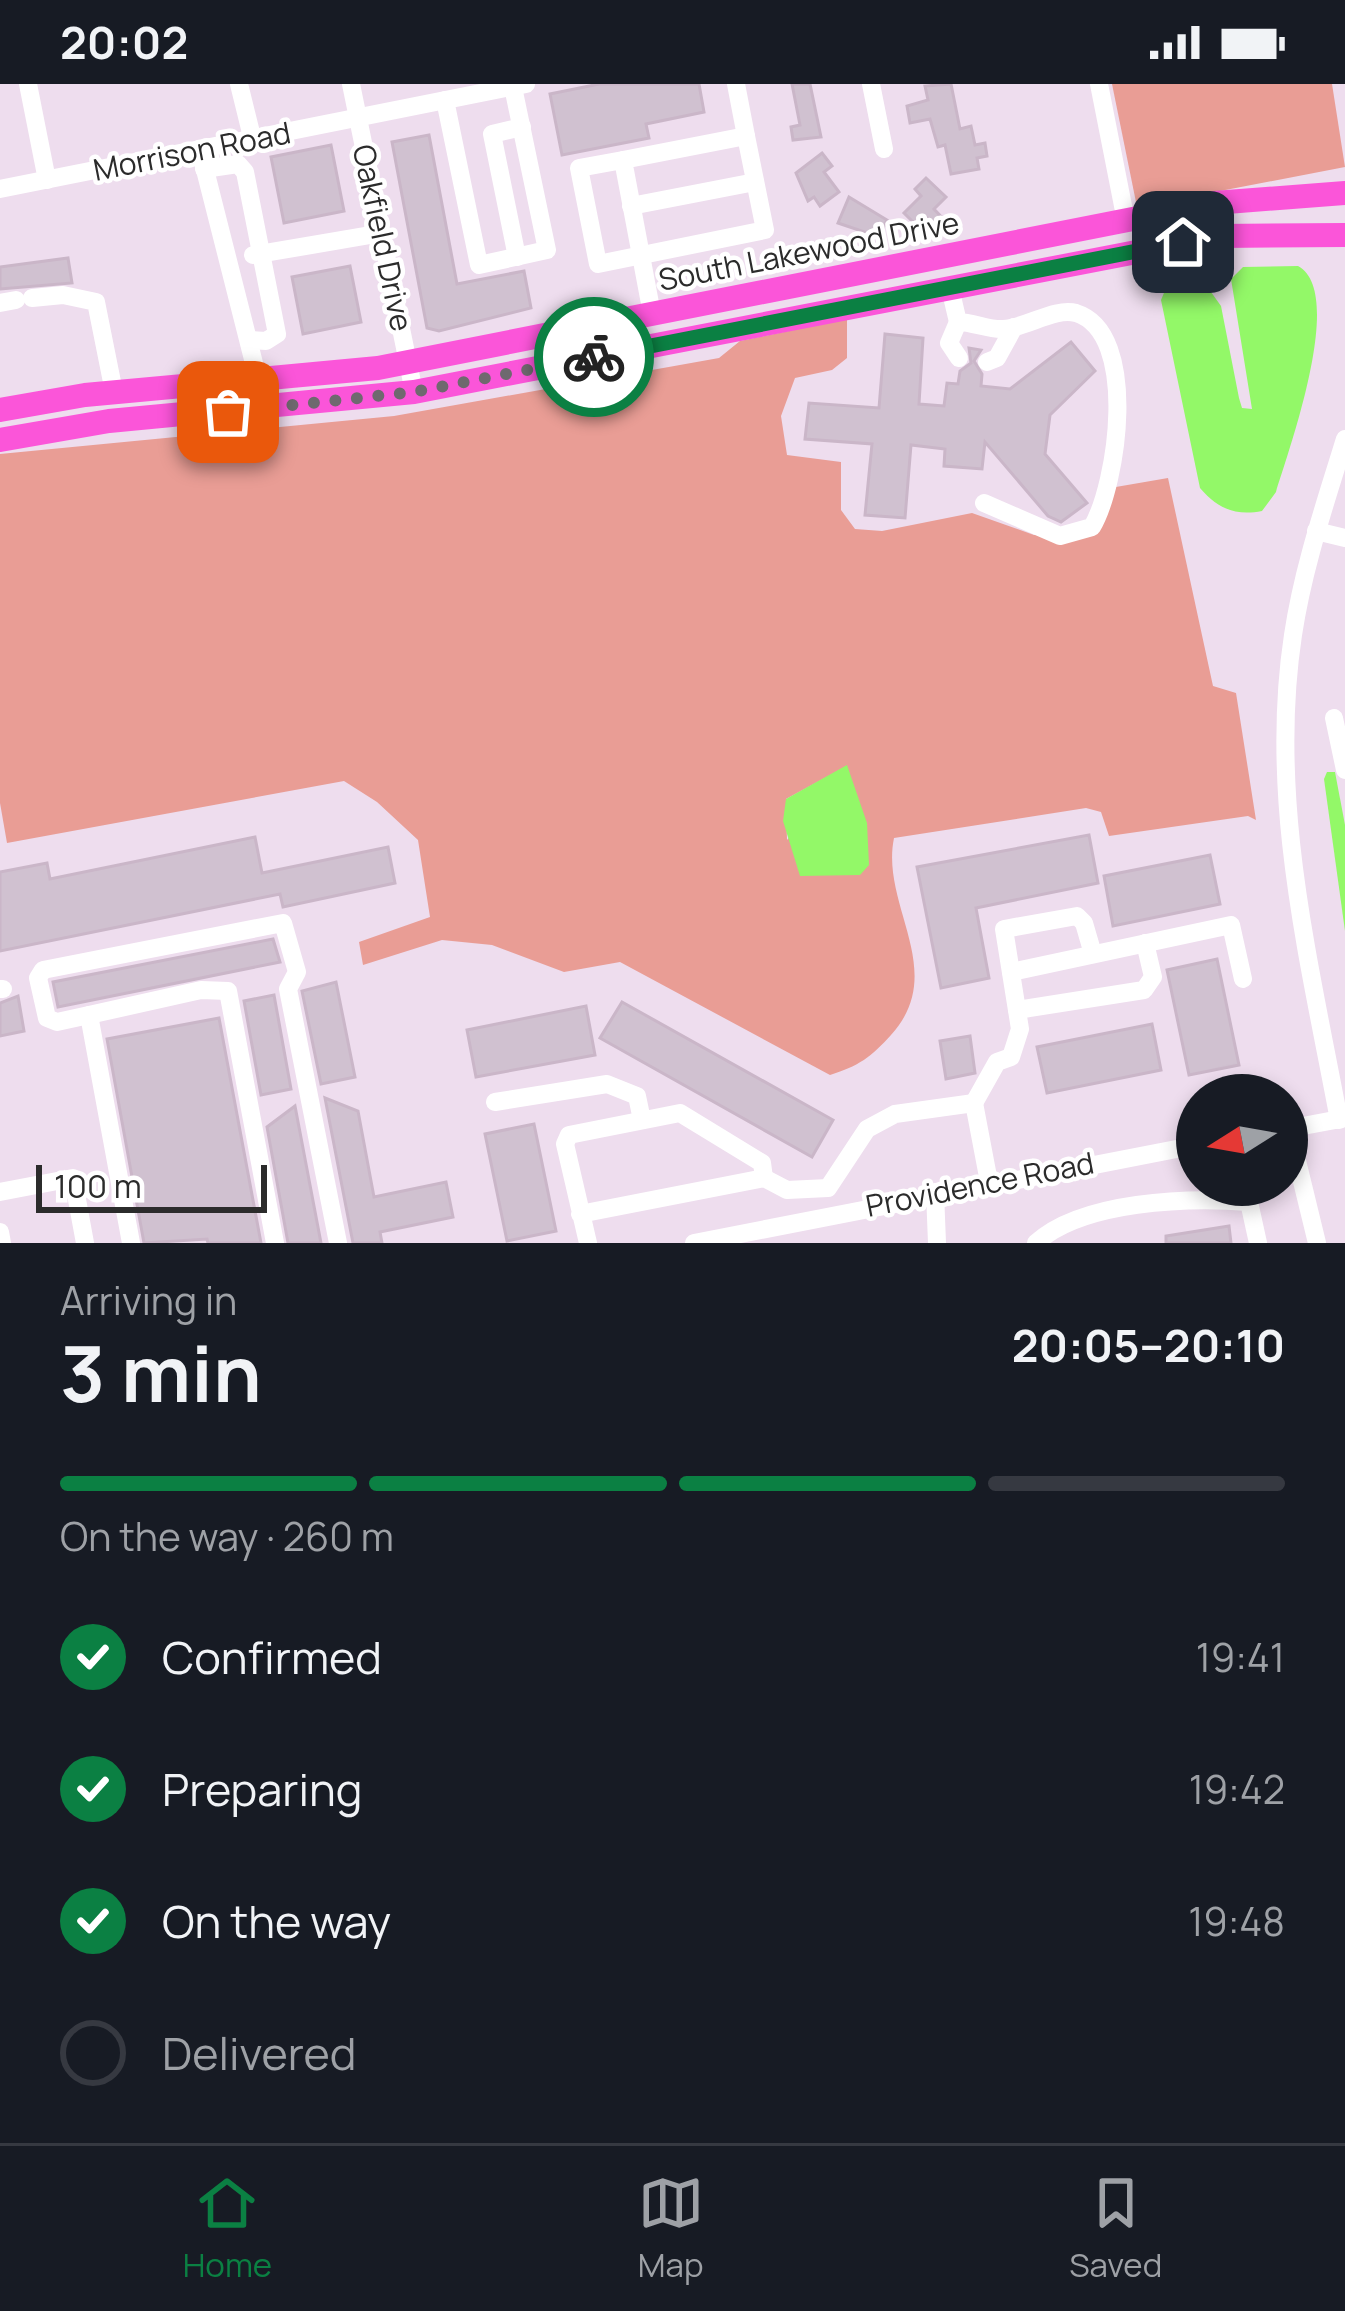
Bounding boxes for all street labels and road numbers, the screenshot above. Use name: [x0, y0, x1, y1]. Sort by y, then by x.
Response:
street label: Morrison Road: [90, 111, 294, 190]
street label: Oakfield Drive: [344, 141, 423, 335]
street label: South Lakewood Drive: [655, 201, 962, 300]
street label: Providence Road: [862, 1141, 1097, 1226]

